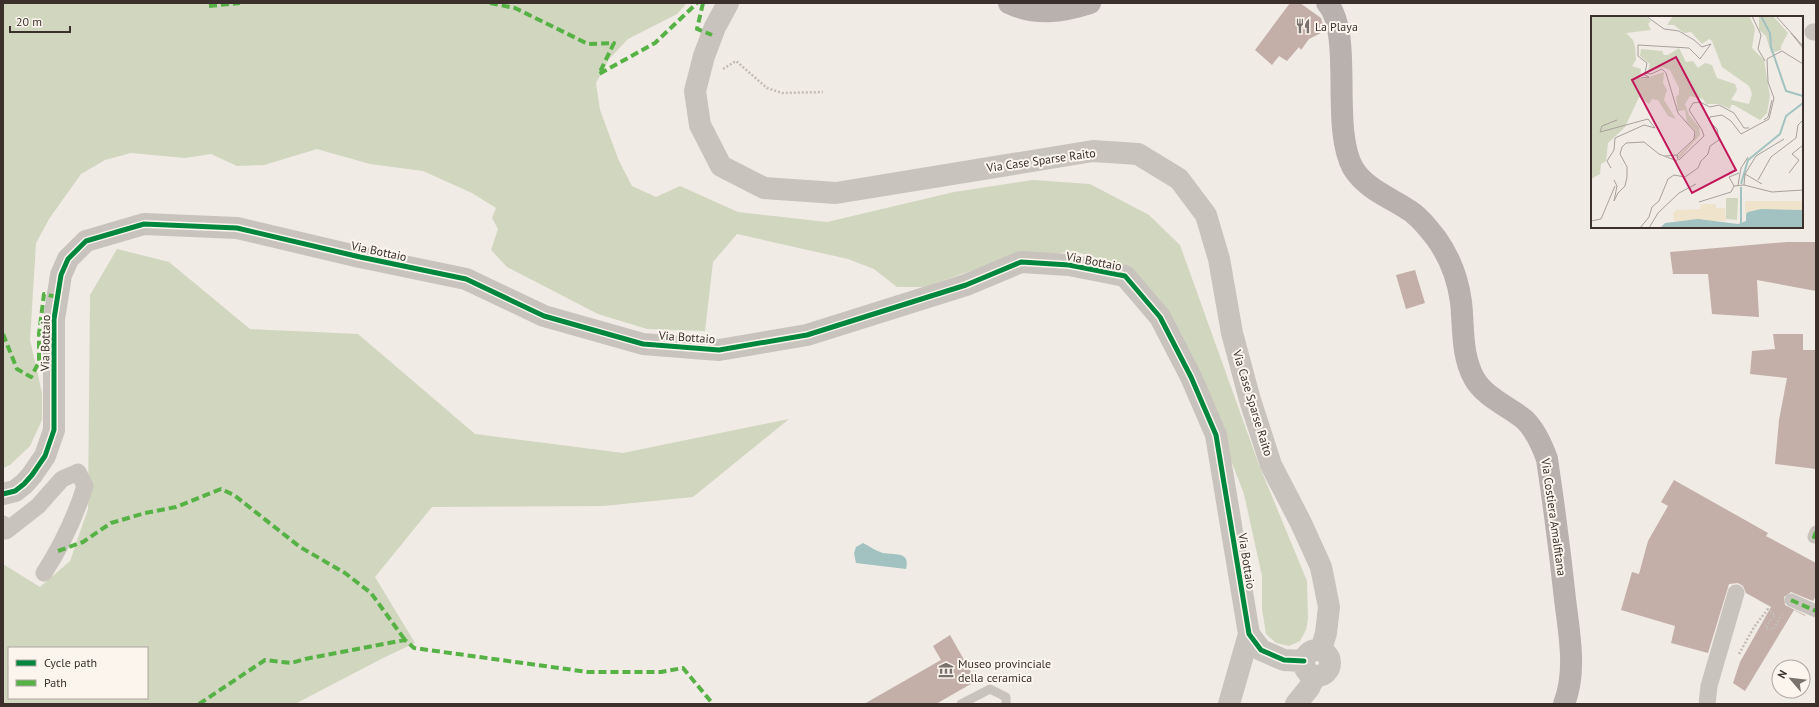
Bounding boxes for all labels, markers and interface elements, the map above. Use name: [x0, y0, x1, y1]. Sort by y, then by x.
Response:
scale bar: [10, 8, 70, 34]
text: 20 m: [16, 14, 42, 29]
inset map: [1591, 16, 1803, 228]
restaurant icon: La Playa: [1294, 17, 1312, 35]
place label: La Playa: [1315, 19, 1358, 34]
street label: Via Case Sparse Raito: [985, 145, 1096, 175]
street label: Via Bottaio: [349, 238, 408, 264]
street label: Via Bottaio: [1064, 248, 1123, 274]
street label: Via Bottaio: [37, 315, 53, 372]
street label: Via Bottaio: [657, 327, 716, 346]
street label: Via Case Sparse Raito: [1229, 347, 1276, 458]
street label: Via Costiera Amalfitana: [1538, 456, 1570, 577]
street label: Via Bottaio: [1235, 531, 1259, 590]
legend: [8, 647, 148, 699]
text: Cycle path: [44, 655, 97, 670]
place label: Museo provinciale della ceramica: [958, 656, 1051, 685]
north arrow: [1771, 659, 1811, 699]
museum icon: Museo provinciale della ceramica: [937, 661, 955, 679]
text: N: [1774, 668, 1790, 681]
text: Path: [44, 675, 67, 690]

